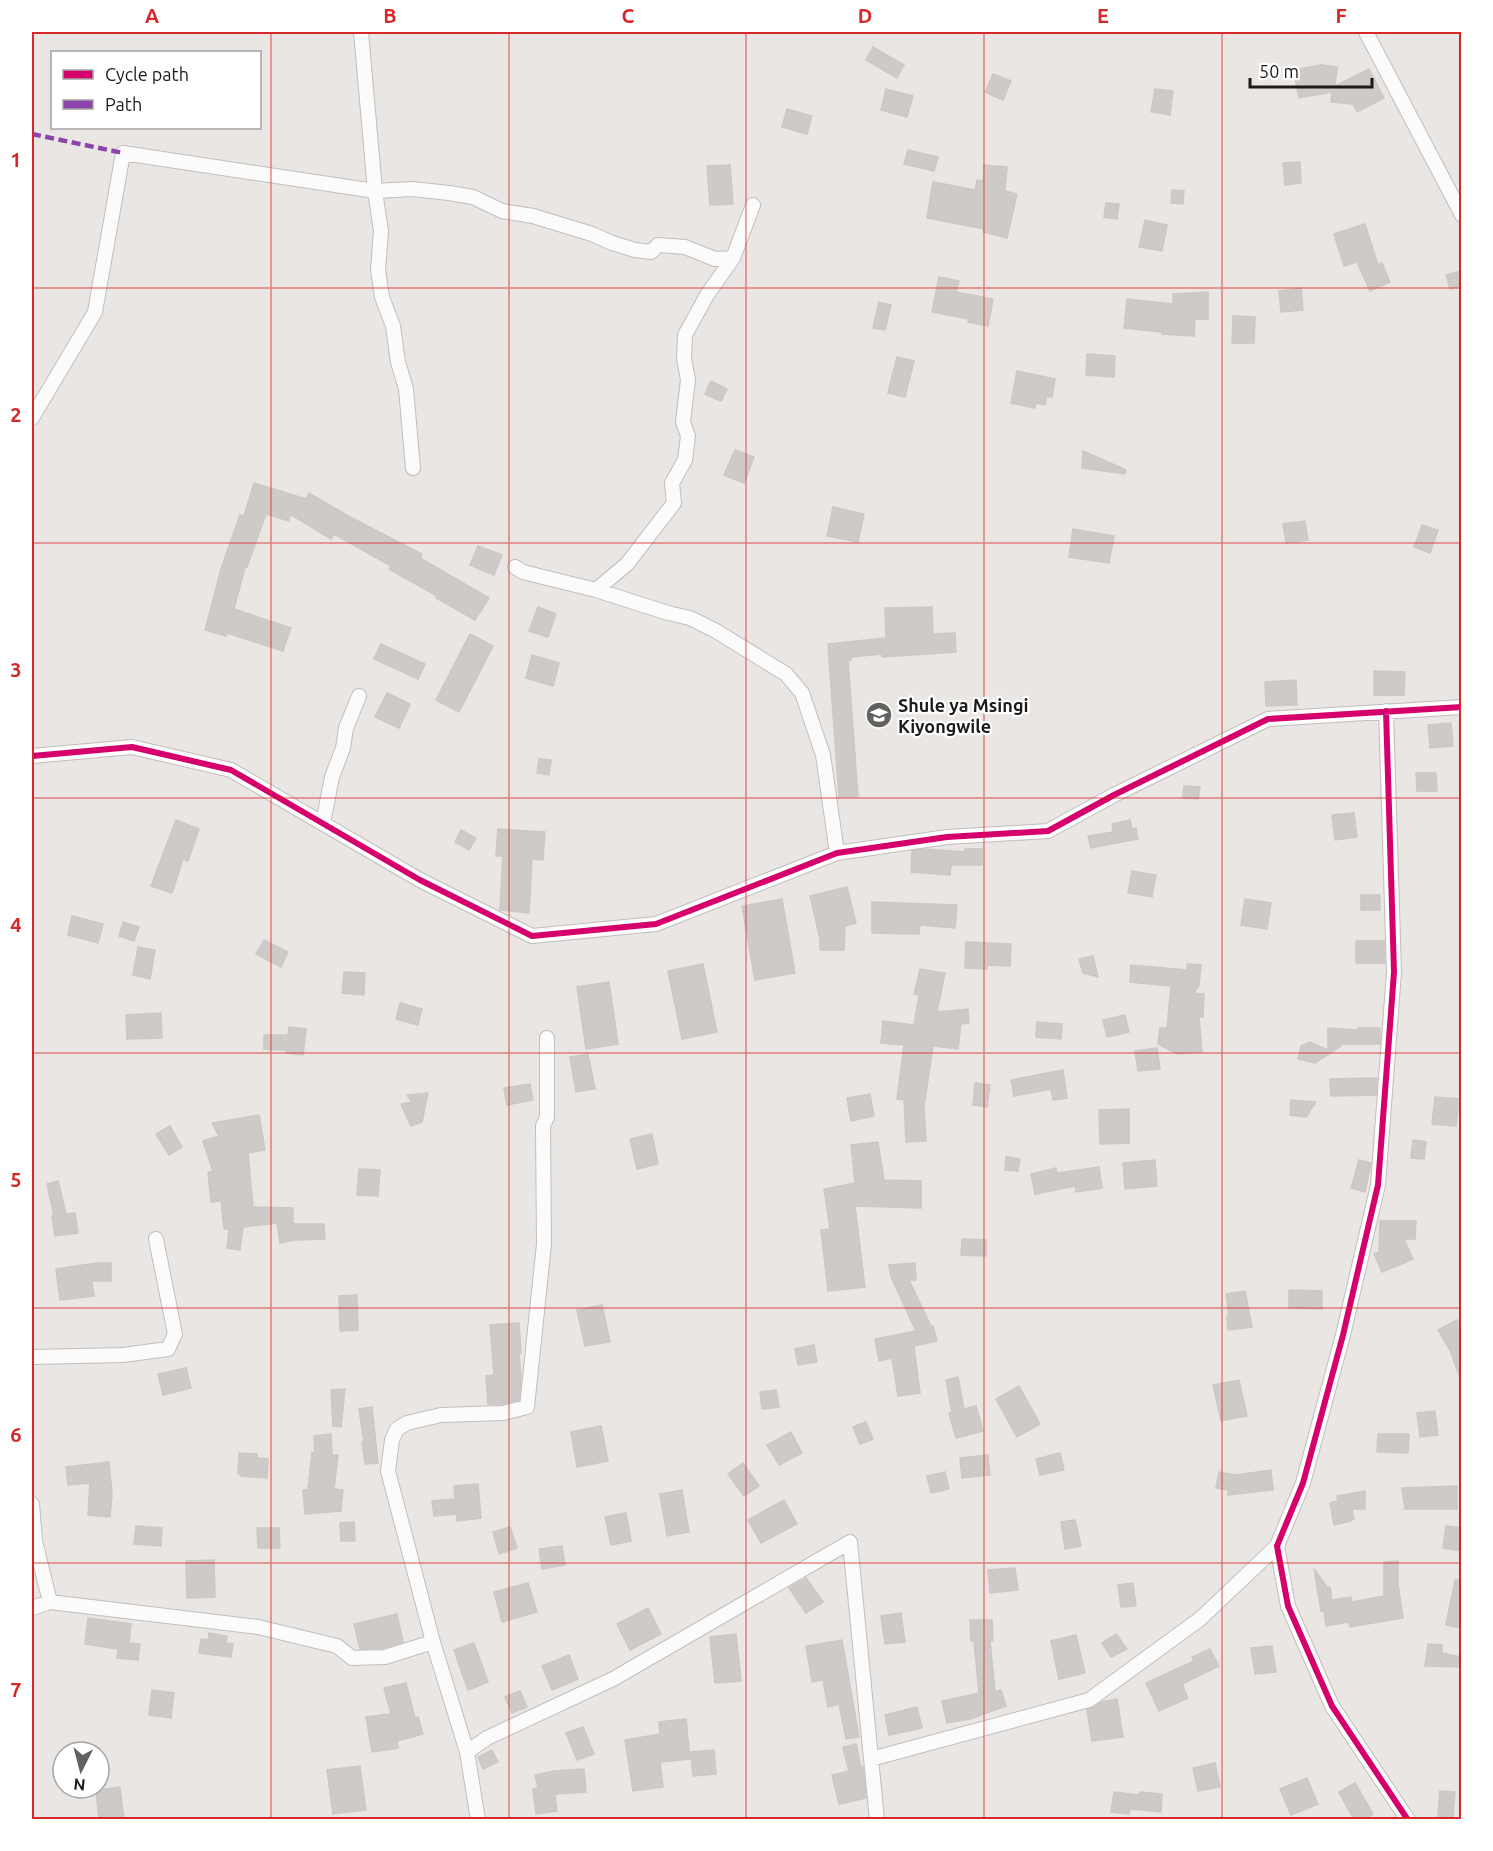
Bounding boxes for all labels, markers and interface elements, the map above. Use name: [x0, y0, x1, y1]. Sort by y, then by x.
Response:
text: A: [145, 4, 159, 27]
text: B: [383, 4, 397, 27]
text: C: [622, 4, 635, 27]
text: D: [858, 4, 872, 27]
text: E: [1097, 4, 1109, 27]
text: F: [1335, 4, 1347, 27]
legend: [51, 51, 261, 129]
scale bar: [1250, 51, 1372, 89]
text: 50 m: [1259, 61, 1299, 81]
text: Cycle path: [105, 64, 189, 84]
text: Path: [105, 94, 142, 114]
text: 1: [10, 148, 22, 171]
text: 2: [10, 403, 22, 426]
text: 3: [10, 658, 22, 681]
place label: Shule ya Msingi Kiyongwile: [898, 695, 1029, 736]
school or university icon: Shule ya Msingi Kiyongwile: [864, 700, 894, 730]
text: 4: [10, 913, 22, 936]
text: 5: [10, 1168, 22, 1191]
text: 6: [10, 1423, 22, 1446]
text: 7: [10, 1678, 22, 1701]
north arrow: [51, 1740, 111, 1800]
text: N: [73, 1775, 86, 1794]

